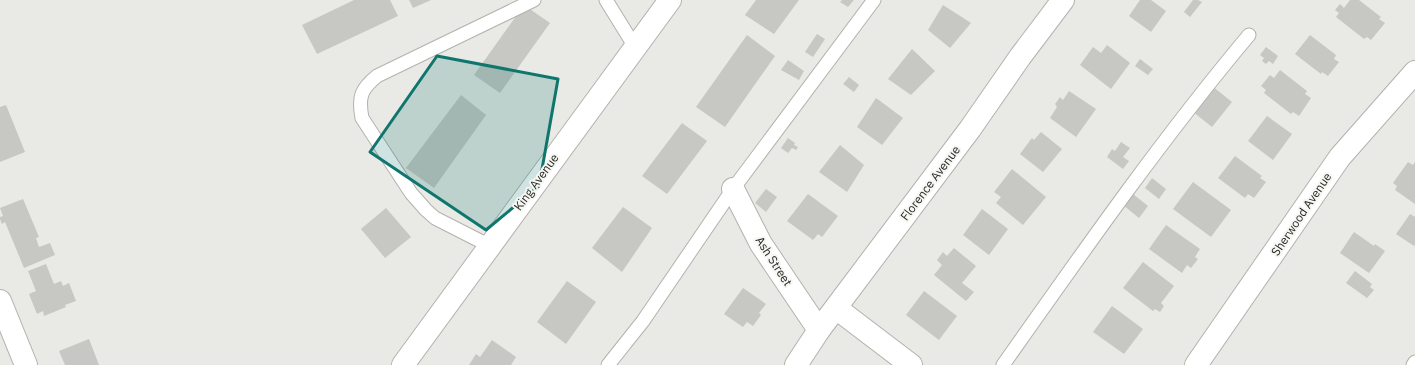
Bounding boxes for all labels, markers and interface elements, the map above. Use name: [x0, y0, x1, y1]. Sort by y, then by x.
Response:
street label: Florence Avenue: [897, 142, 963, 223]
street label: King Avenue: [510, 150, 562, 213]
street label: Sherwood Avenue: [1268, 169, 1335, 259]
street label: Ash Street: [752, 233, 796, 289]

